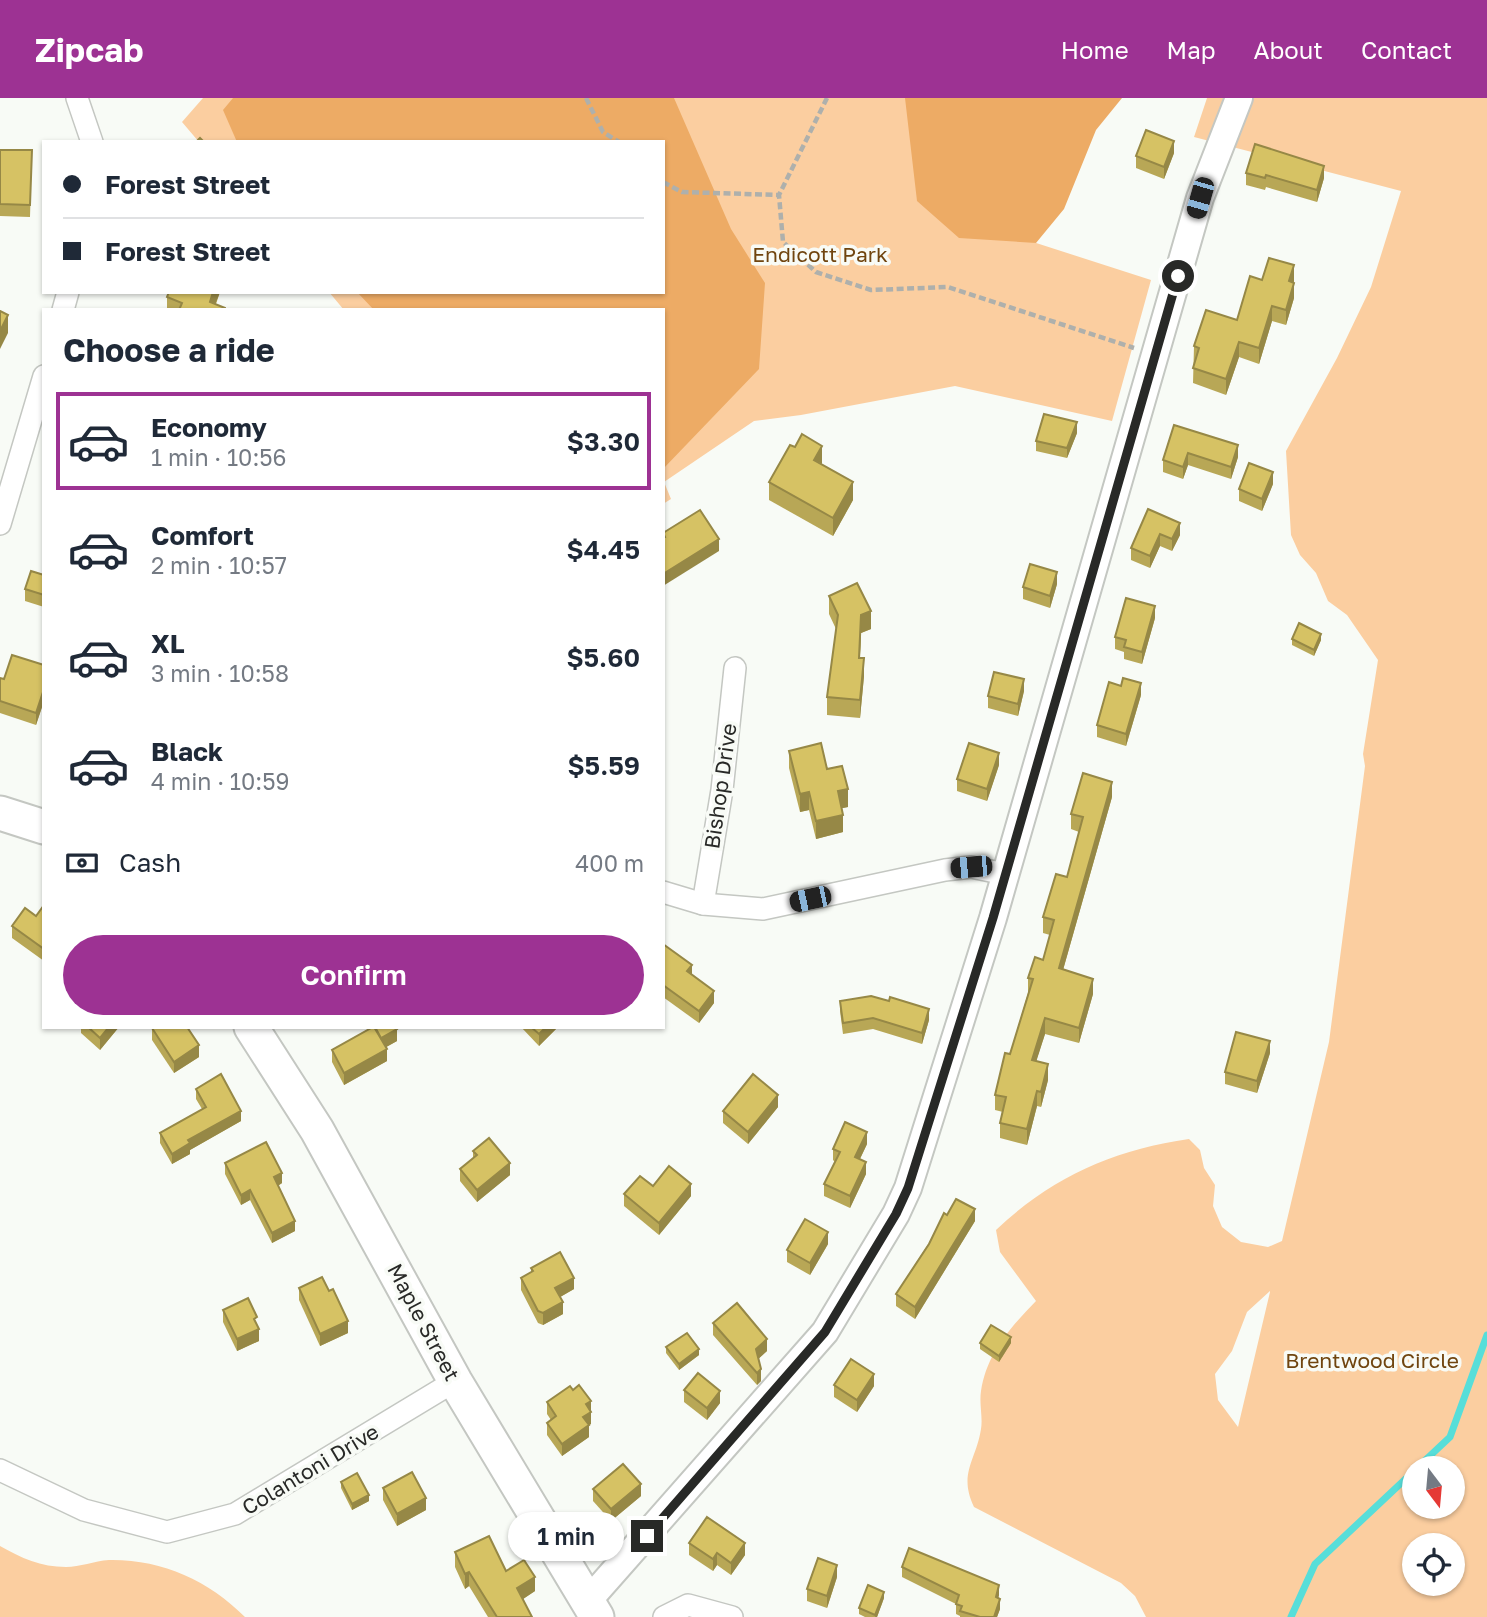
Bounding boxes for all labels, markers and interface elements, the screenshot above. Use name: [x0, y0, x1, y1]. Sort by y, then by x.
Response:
text: Zipcab: [35, 30, 144, 69]
text: Home: [1061, 35, 1129, 64]
text: Map: [1167, 35, 1216, 64]
text: About: [1254, 35, 1323, 64]
text: Contact: [1361, 35, 1452, 64]
text: Forest Street: [105, 169, 271, 200]
car: [1185, 175, 1216, 221]
text: Forest Street: [105, 236, 271, 267]
park label: Endicott Park: [752, 241, 888, 267]
route start: [1162, 260, 1194, 292]
text: Choose a ride: [63, 331, 275, 369]
icon: car: [67, 410, 130, 473]
text: Economy: [151, 412, 267, 443]
text: $3.30: [567, 426, 640, 457]
text: 1 min · 10:56: [151, 443, 287, 471]
icon: car: [67, 518, 130, 581]
text: Comfort: [151, 520, 254, 551]
text: $4.45: [567, 534, 640, 565]
text: 2 min · 10:57: [151, 551, 287, 579]
icon: car: [67, 626, 130, 689]
text: XL: [151, 628, 185, 659]
text: $5.60: [566, 642, 640, 673]
text: 3 min · 10:58: [151, 659, 289, 687]
street label: Bishop Drive: [698, 722, 742, 850]
icon: car: [67, 734, 130, 797]
text: Black: [151, 736, 223, 767]
text: $5.59: [567, 750, 640, 781]
text: 4 min · 10:59: [151, 767, 289, 795]
icon: cash: [63, 844, 101, 882]
text: Cash: [119, 847, 181, 878]
text: 400 m: [575, 849, 644, 877]
car: [950, 855, 993, 879]
car: [788, 884, 833, 914]
button: Confirm: [63, 935, 644, 1015]
street label: Maple Street: [382, 1259, 466, 1385]
park label: Brentwood Circle: [1285, 1347, 1459, 1373]
street label: Colantoni Drive: [237, 1418, 383, 1520]
north arrow: [1402, 1456, 1465, 1519]
map controls: [1402, 1456, 1465, 1596]
callout: 1 min: [507, 1512, 622, 1560]
route end: [631, 1520, 663, 1552]
text: 1 min: [537, 1522, 595, 1550]
button: locate: [1402, 1533, 1465, 1596]

